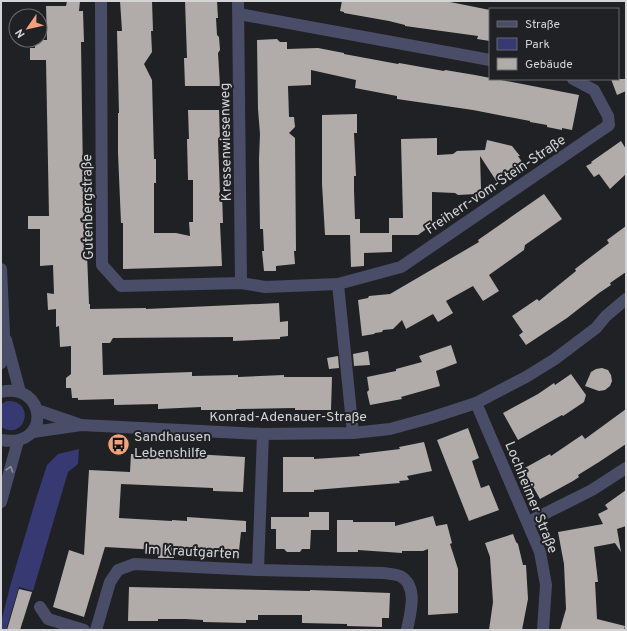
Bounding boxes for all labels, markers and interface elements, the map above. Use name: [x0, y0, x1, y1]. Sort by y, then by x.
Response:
north arrow: [8, 8, 48, 48]
legend: [489, 8, 619, 80]
text: Straße: [525, 17, 560, 33]
text: N: [13, 26, 29, 40]
text: Park: [525, 37, 550, 53]
text: Gebäude: [525, 57, 573, 73]
street label: Kressenwiesenweg: [217, 83, 236, 201]
street label: Freiherr-vom-Stein-Straße: [422, 132, 569, 239]
street label: Gutenbergstraße: [79, 154, 98, 260]
street label: Konrad-Adenauer-Straße: [209, 409, 367, 426]
place label: Sandhausen Lebenshilfe: [134, 429, 211, 462]
bus stop icon: Sandhausen Lebenshilfe: [105, 431, 131, 457]
street label: Lochheimer Straße: [500, 439, 561, 556]
one-way arrow: [5, 466, 14, 473]
street label: Im Krautgarten: [144, 542, 240, 563]

